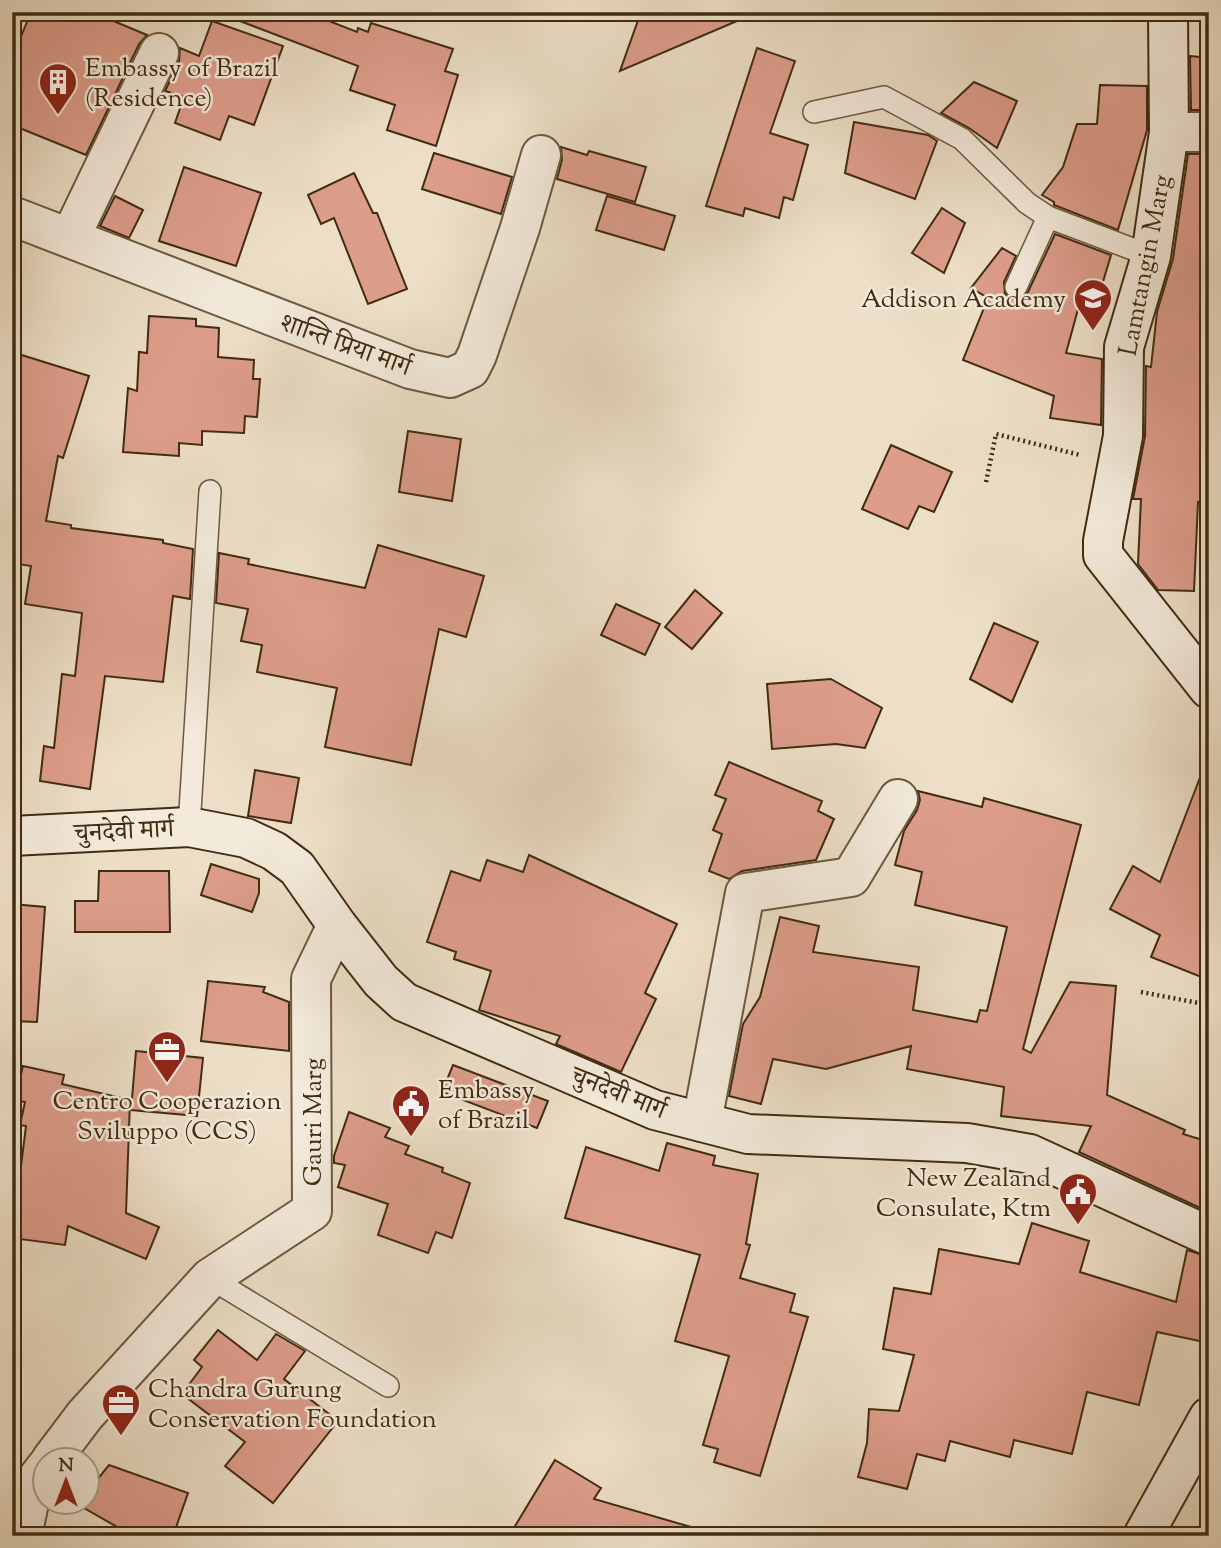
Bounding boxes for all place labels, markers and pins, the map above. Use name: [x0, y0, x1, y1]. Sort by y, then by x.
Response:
place label: Embassy of Brazil (Residence): [85, 51, 278, 118]
building icon: Embassy of Brazil (Residence): [37, 61, 79, 116]
school or university icon: Addison Academy: [1072, 277, 1114, 332]
place label: Addison Academy: [861, 282, 1066, 319]
office icon: Centro Cooperazion Sviluppo (CCS): [146, 1029, 188, 1084]
place label: Embassy of Brazil: [438, 1073, 535, 1140]
public building icon: Embassy of Brazil: [390, 1083, 432, 1138]
place label: Centro Cooperazion Sviluppo (CCS): [52, 1084, 282, 1151]
place label: New Zealand Consulate, Ktm: [876, 1161, 1051, 1228]
public building icon: New Zealand Consulate, Ktm: [1057, 1171, 1099, 1226]
place label: Chandra Gurung Conservation Foundation: [148, 1372, 437, 1439]
office icon: Chandra Gurung Conservation Foundation: [100, 1382, 142, 1437]

